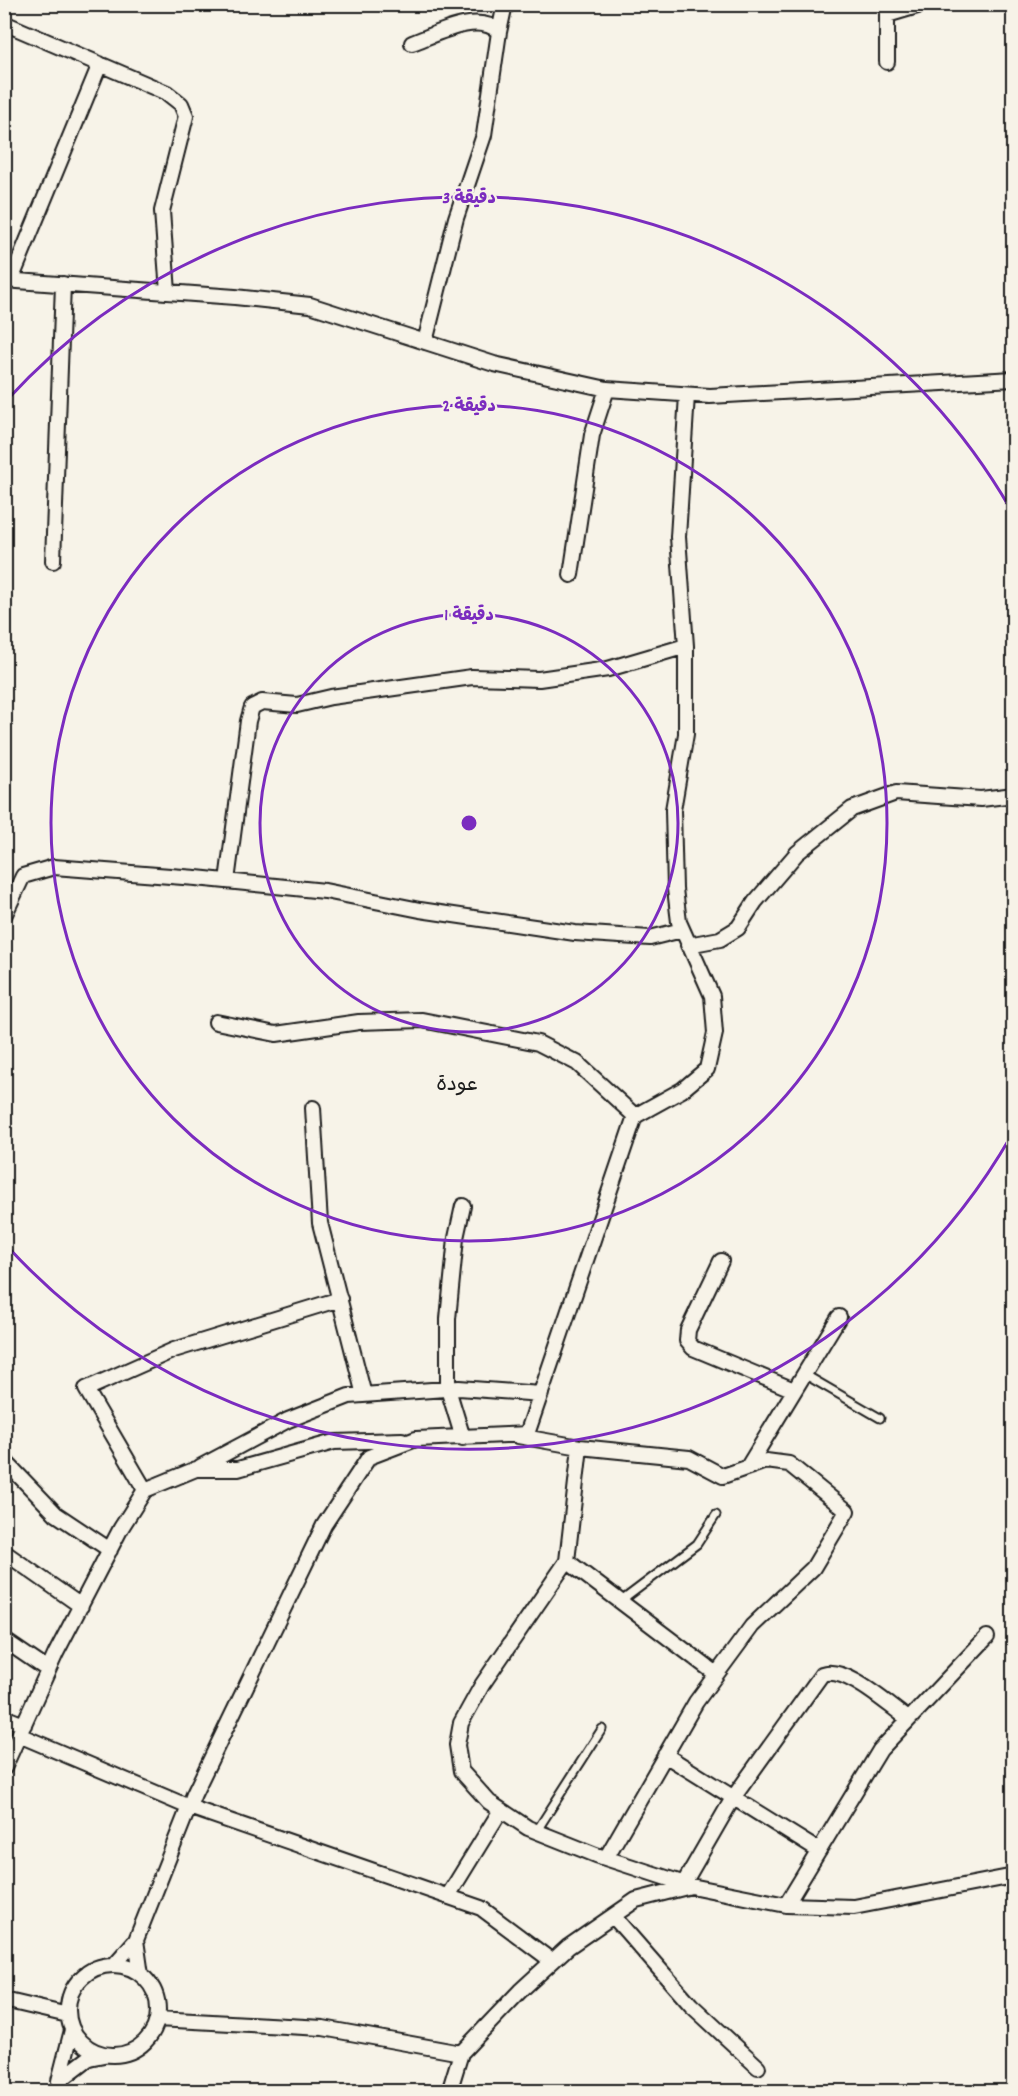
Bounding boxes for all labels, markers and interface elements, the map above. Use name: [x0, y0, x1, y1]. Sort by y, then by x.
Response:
text: 3 دقيقة: [442, 187, 496, 212]
text: 2 دقيقة: [442, 395, 496, 420]
text: 1 دقيقة: [444, 604, 494, 629]
centre of rings: [459, 813, 479, 833]
district label: عودة: [436, 1071, 478, 1101]

